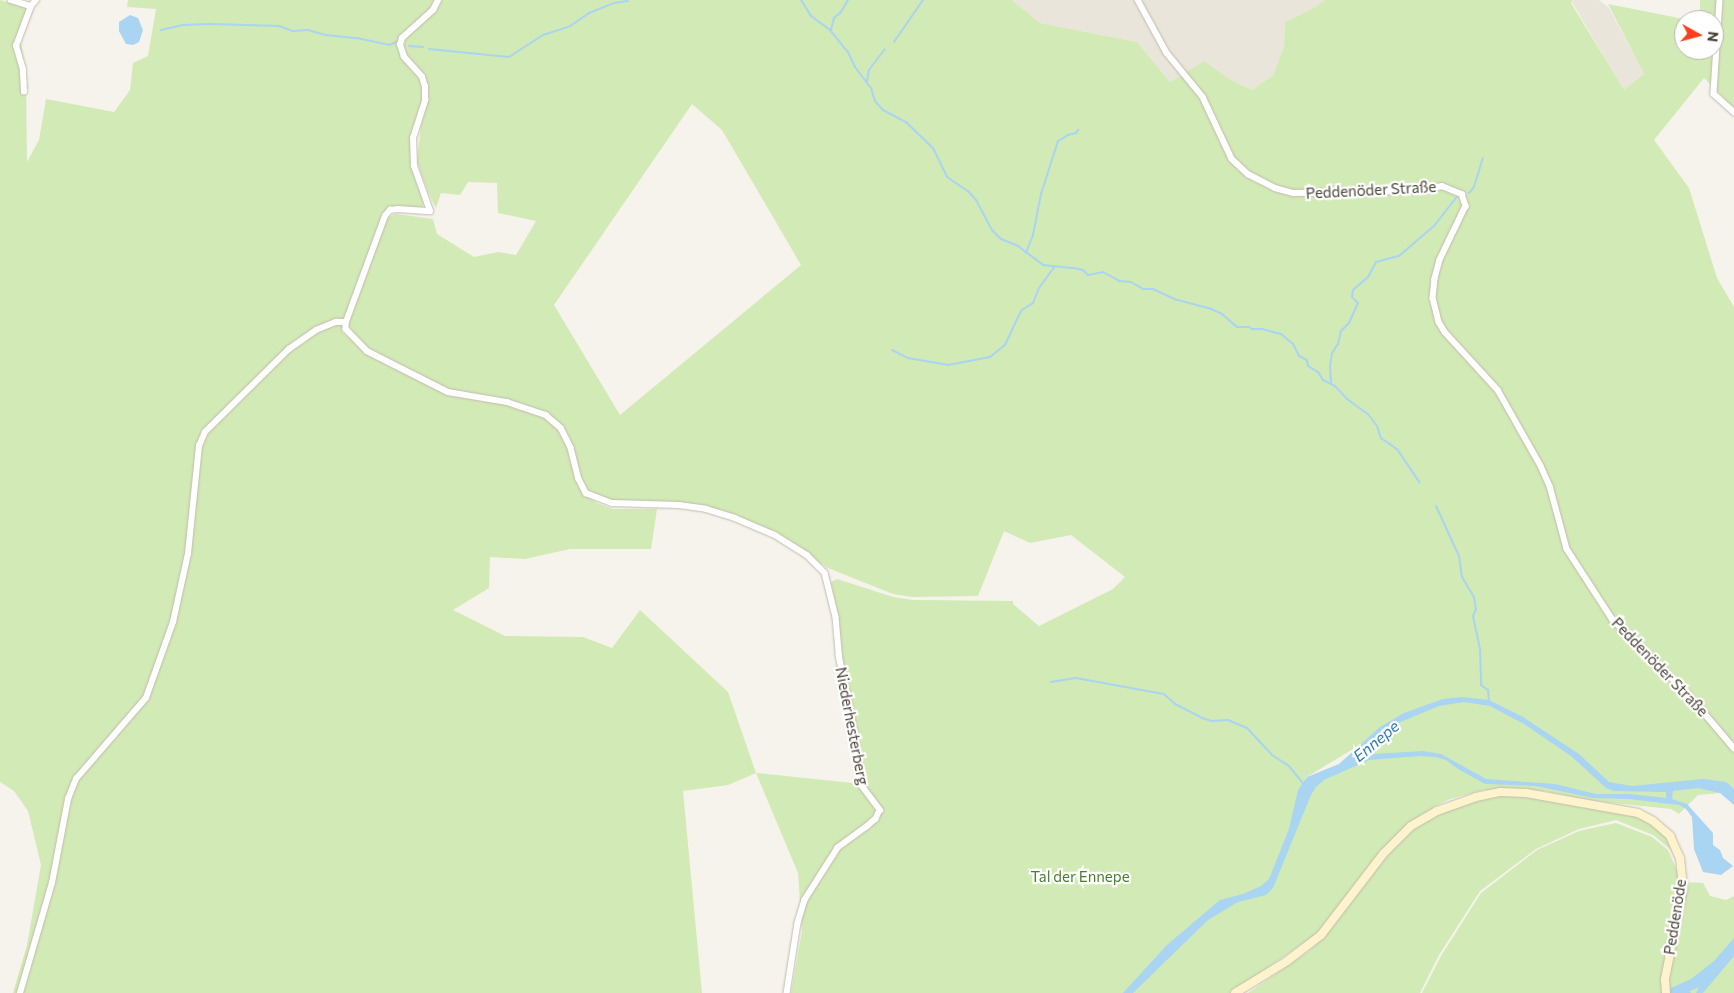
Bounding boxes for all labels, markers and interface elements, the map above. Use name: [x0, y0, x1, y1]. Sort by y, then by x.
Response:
north arrow: [1674, 10, 1724, 60]
text: N: [1704, 31, 1722, 43]
street label: Peddenöder Straße: [1305, 178, 1437, 202]
street label: Peddenöder Straße: [1608, 614, 1712, 720]
street label: Niederhesterberg: [832, 665, 872, 787]
water label: Ennepe: [1349, 716, 1403, 766]
park label: Tal der Ennepe: [1030, 868, 1130, 886]
street label: Peddenöde: [1660, 878, 1690, 956]

